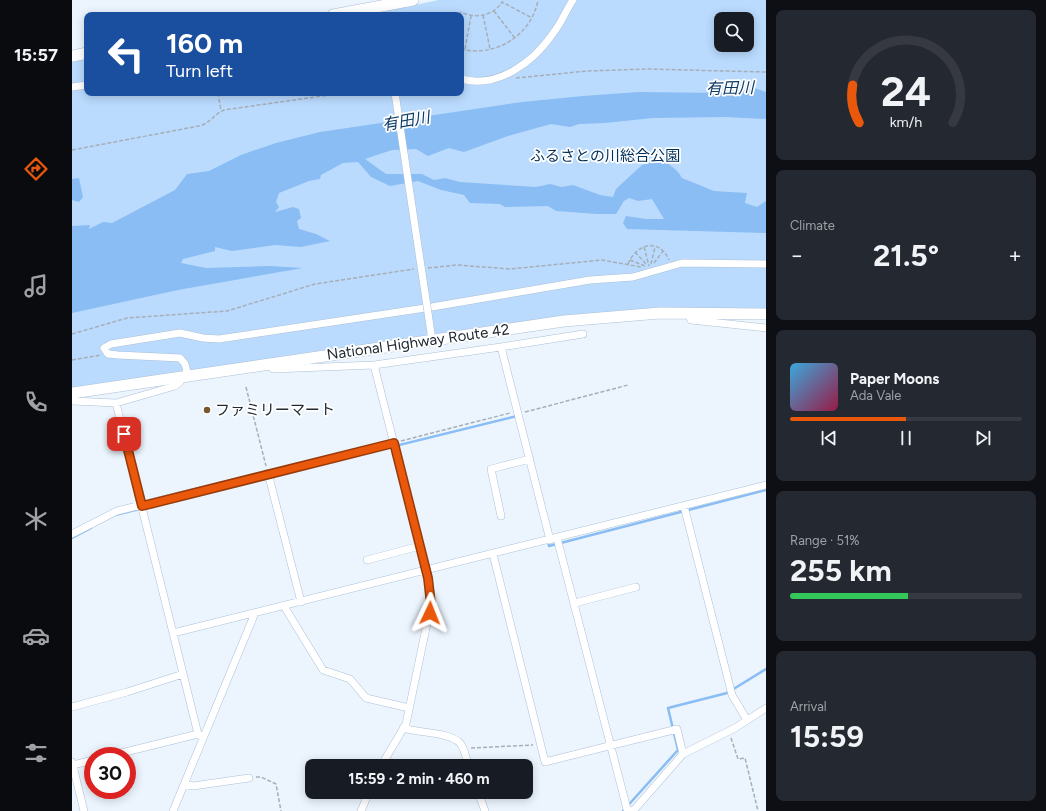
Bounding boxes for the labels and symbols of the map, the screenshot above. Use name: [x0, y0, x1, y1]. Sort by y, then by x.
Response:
water label: 有田川: [706, 78, 756, 98]
water label: 有田川: [381, 107, 433, 135]
park label: ふるさとの川総合公園: [530, 147, 680, 165]
street label: National Highway Route 42: [325, 320, 511, 364]
place label: ファミリーマート: [215, 401, 335, 419]
marker: ファミリーマート: [202, 405, 212, 415]
pin: [107, 417, 141, 451]
position arrow: [409, 592, 451, 634]
speed limit sign: 30: [84, 747, 136, 799]

